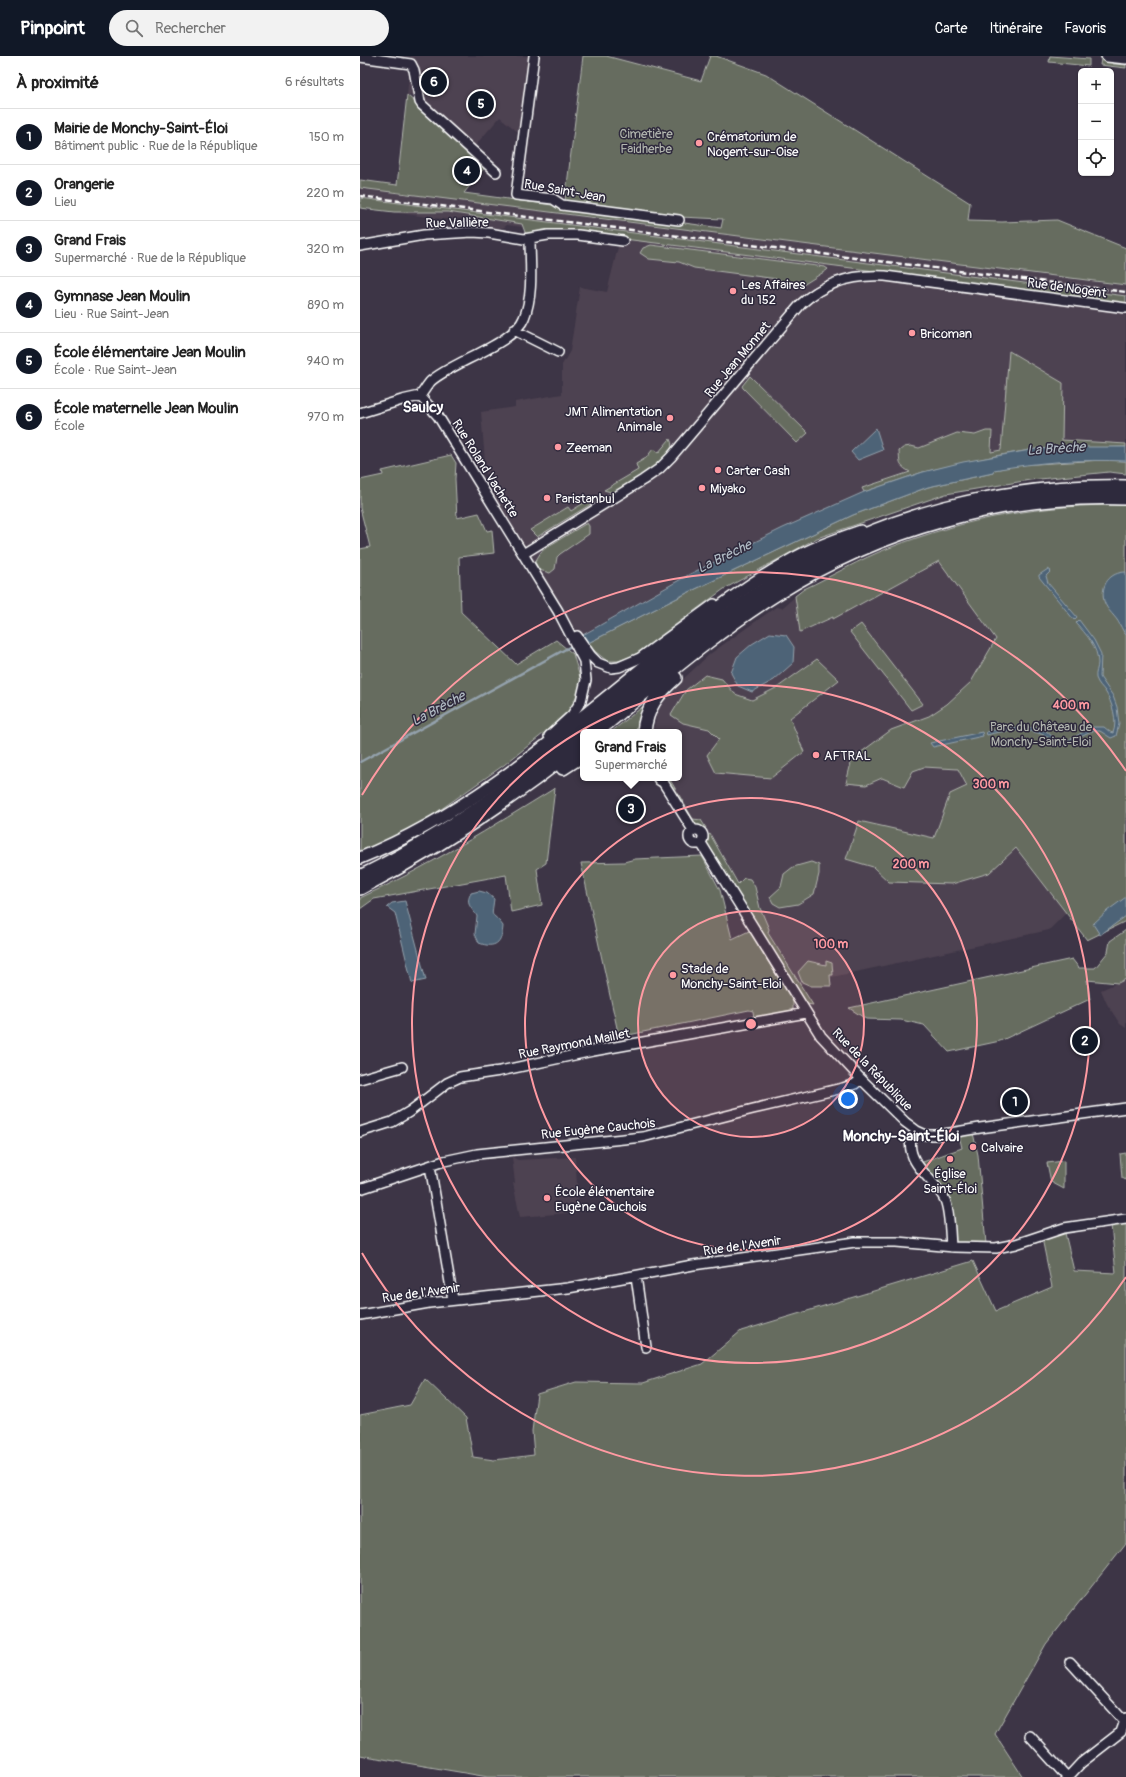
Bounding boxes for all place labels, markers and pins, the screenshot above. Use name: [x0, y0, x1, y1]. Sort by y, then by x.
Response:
pin: 6: [421, 67, 447, 97]
pin: 5: [468, 89, 494, 119]
place label: Crématorium de Nogent-sur-Oise: [707, 129, 799, 160]
marker: Crématorium de Nogent-sur-Oise: [694, 138, 704, 148]
pin: 4: [454, 156, 480, 186]
place label: Les Affaires du 152: [741, 277, 805, 308]
marker: Les Affaires du 152: [728, 286, 738, 296]
place label: Bricoman: [920, 326, 972, 342]
marker: Bricoman: [907, 328, 917, 338]
place label: JMT Alimentation Animale: [565, 404, 663, 435]
marker: JMT Alimentation Animale: [665, 413, 675, 423]
place label: Zeeman: [566, 440, 612, 456]
marker: Zeeman: [553, 442, 563, 452]
place label: Carter Cash: [726, 463, 790, 479]
marker: Carter Cash: [713, 465, 723, 475]
place label: Miyako: [710, 481, 746, 497]
marker: Miyako: [697, 483, 707, 493]
place label: Paristanbul: [555, 491, 615, 507]
marker: Paristanbul: [542, 493, 552, 503]
place label: AFTRAL: [824, 748, 871, 764]
marker: AFTRAL: [811, 750, 821, 760]
pin: 3: [618, 794, 644, 824]
place label: Stade de Monchy-Saint-Eloi: [681, 961, 781, 992]
marker: Stade de Monchy-Saint-Eloi: [668, 970, 678, 980]
centre of rings: [744, 1017, 758, 1031]
pin: 2: [1072, 1026, 1098, 1056]
pin: 1: [1002, 1087, 1028, 1117]
place label: Calvaire: [981, 1140, 1024, 1156]
marker: Calvaire: [968, 1142, 978, 1152]
marker: Église Saint-Éloi: [945, 1154, 955, 1164]
place label: Église Saint-Éloi: [923, 1166, 977, 1197]
place label: École élémentaire Eugène Cauchois: [555, 1184, 655, 1215]
marker: École élémentaire Eugène Cauchois: [542, 1193, 552, 1203]

